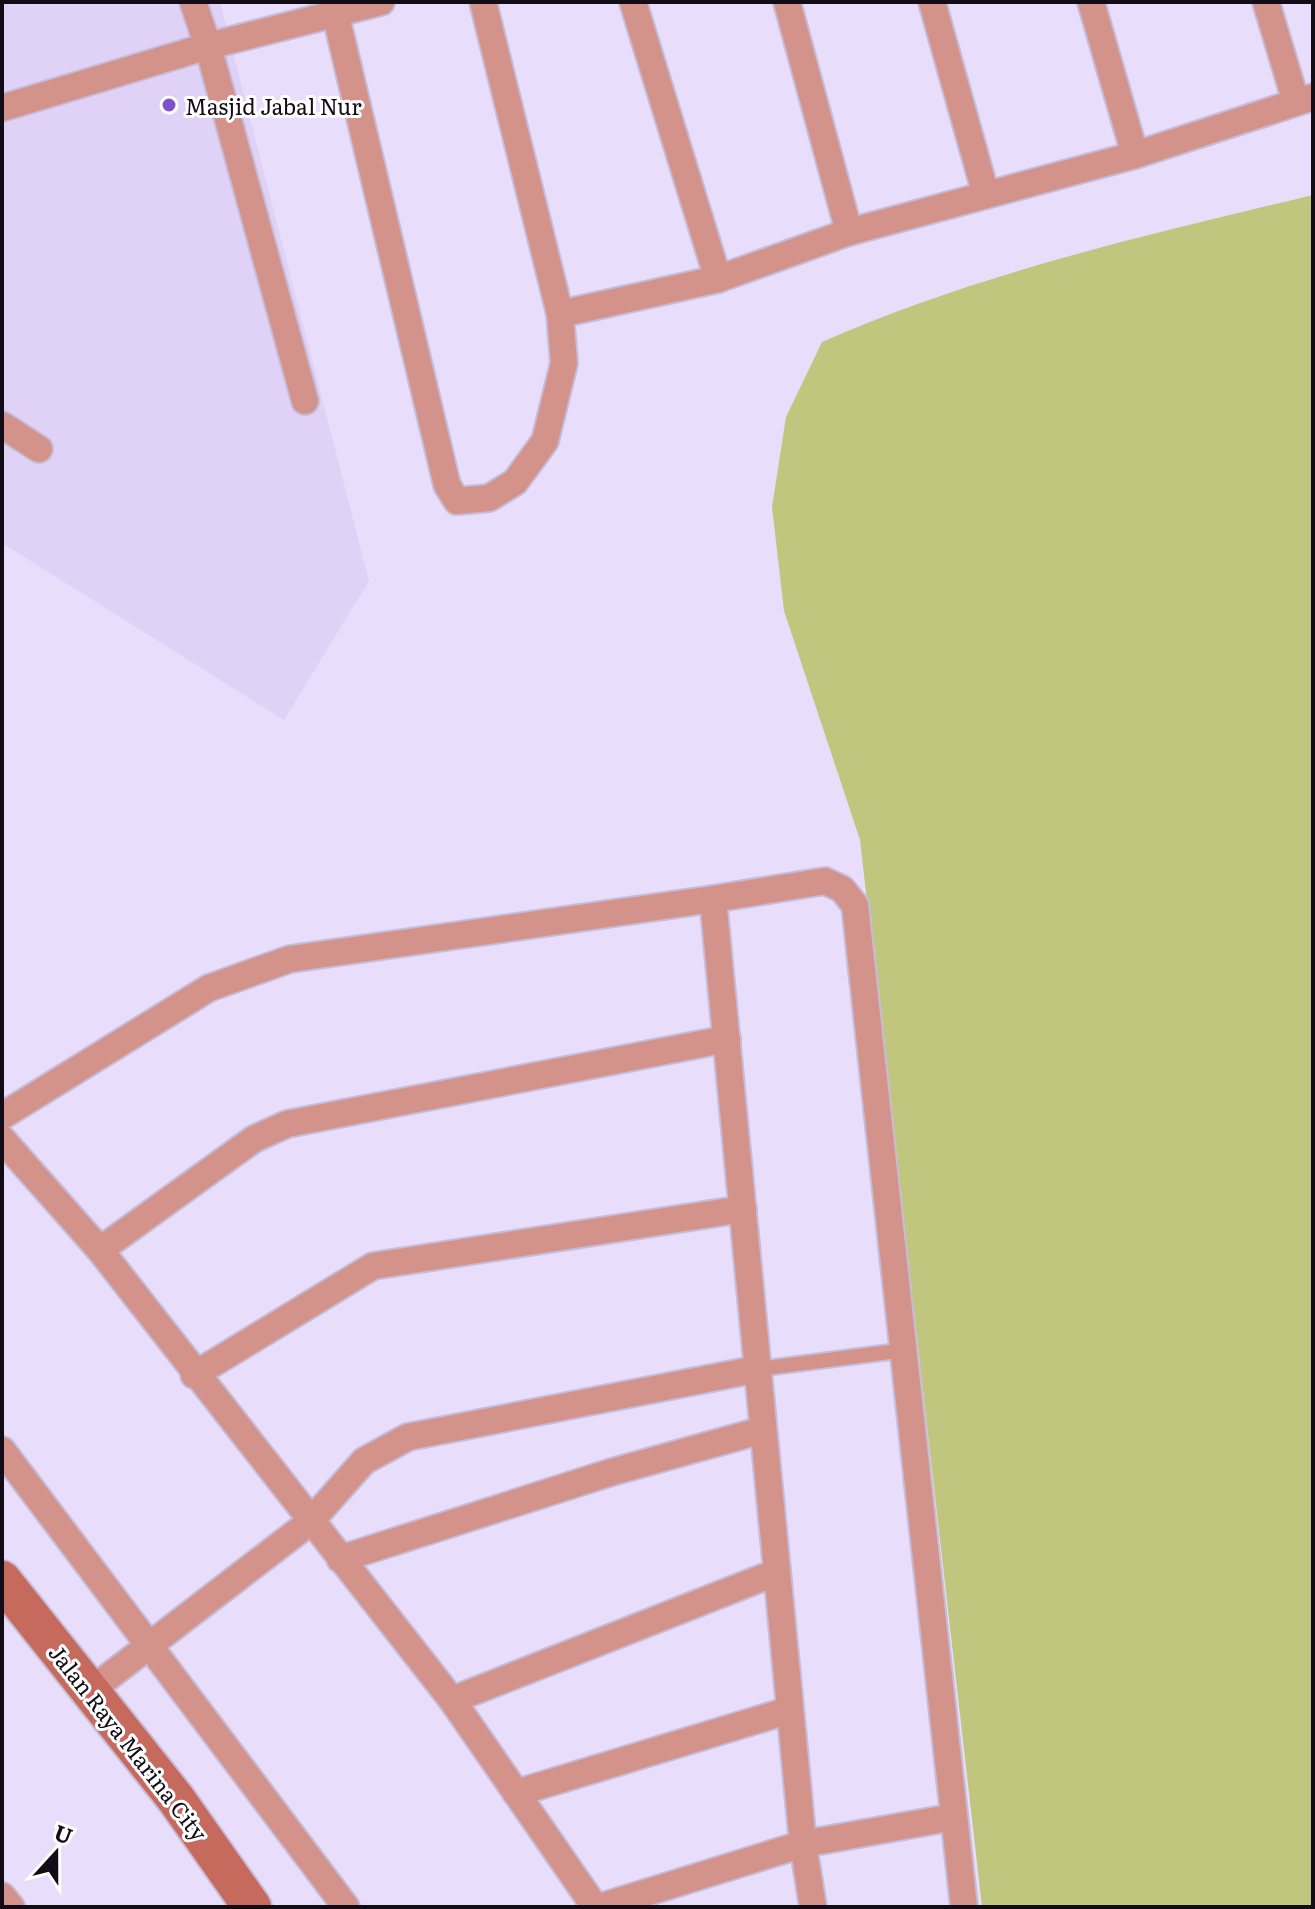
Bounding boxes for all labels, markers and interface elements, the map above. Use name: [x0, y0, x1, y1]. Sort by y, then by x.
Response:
place label: Masjid Jabal Nur: [185, 89, 362, 122]
marker: Masjid Jabal Nur: [160, 96, 178, 114]
street label: Jalan Raya Marina City: [42, 1637, 217, 1848]
north arrow: [16, 1813, 96, 1893]
text: U: [50, 1814, 78, 1851]

